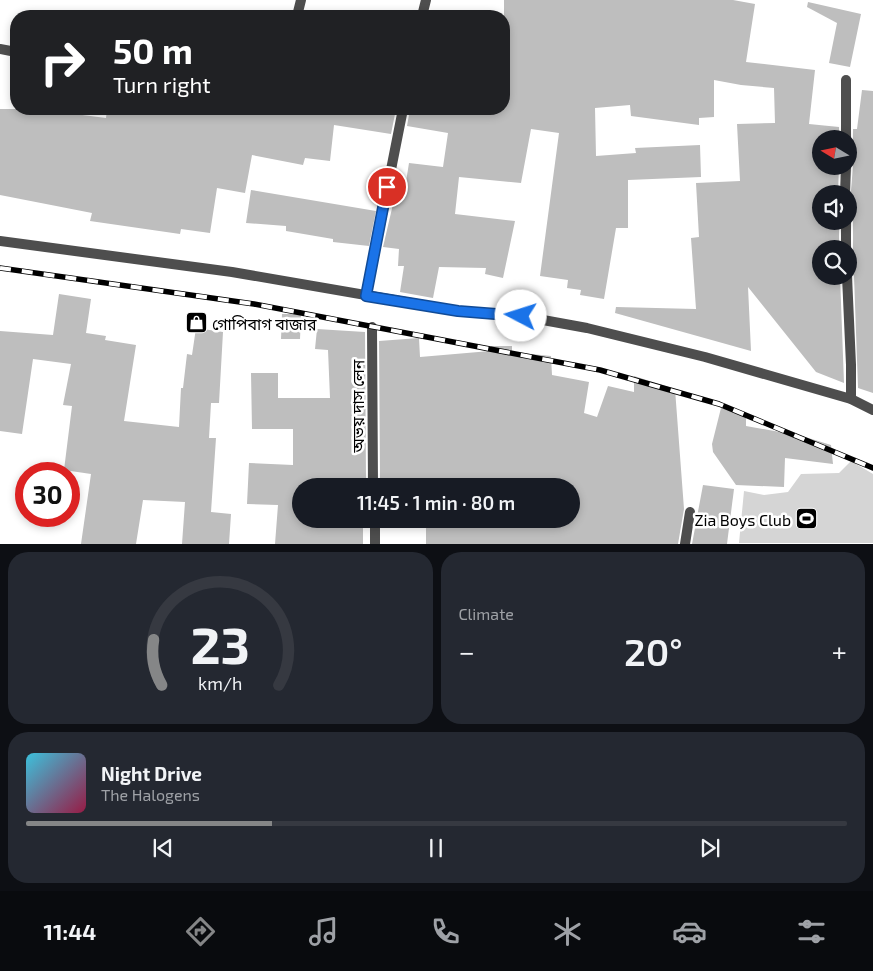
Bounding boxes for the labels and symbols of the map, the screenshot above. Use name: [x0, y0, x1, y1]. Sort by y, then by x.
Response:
north arrow: [812, 130, 858, 175]
pin: [366, 166, 408, 208]
position arrow: [494, 289, 546, 341]
shop icon: গোপিবাগ বাজার: [184, 311, 208, 335]
place label: গোপিবাগ বাজার: [212, 314, 317, 333]
street label: অভয় দাস লেন: [348, 359, 367, 453]
speed limit sign: 30: [15, 462, 80, 527]
sports icon: Zia Boys Club: [795, 507, 819, 531]
place label: Zia Boys Club: [694, 510, 791, 529]

